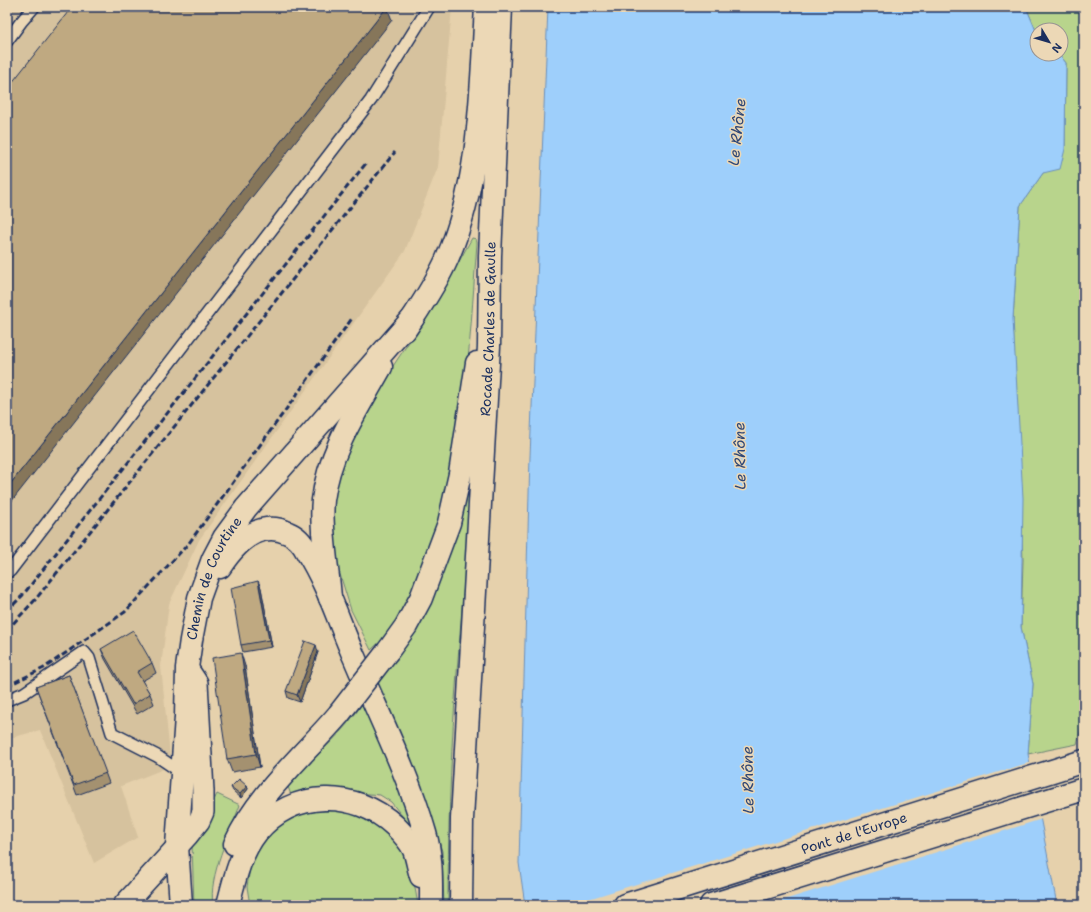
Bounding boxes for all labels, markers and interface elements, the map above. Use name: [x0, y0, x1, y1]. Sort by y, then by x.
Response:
north arrow: [1029, 22, 1069, 62]
text: N: [1048, 40, 1065, 56]
water label: Le Rhône: [724, 97, 750, 167]
street label: Rocade Charles de Gaulle: [476, 241, 500, 417]
water label: Le Rhône: [729, 422, 751, 490]
street label: Chemin de Courtine: [182, 513, 246, 642]
water label: Le Rhône: [737, 746, 759, 814]
street label: Pont de l'Europe: [799, 808, 909, 858]

